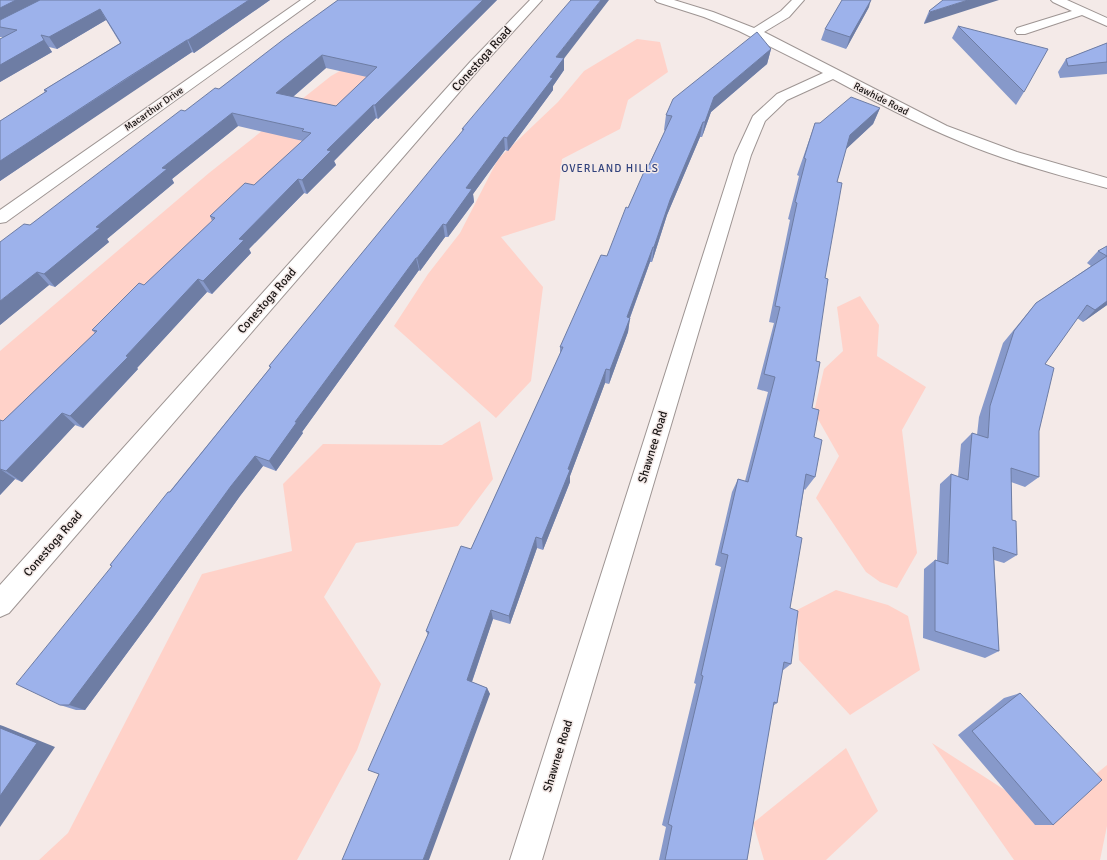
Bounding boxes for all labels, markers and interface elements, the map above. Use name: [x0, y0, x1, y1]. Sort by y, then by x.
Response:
street label: Conestoga Road: [449, 23, 515, 95]
street label: Rawhide Road: [851, 80, 911, 118]
street label: Macarthur Drive: [122, 84, 186, 134]
district label: OVERLAND HILLS: [561, 162, 659, 175]
street label: Conestoga Road: [234, 265, 300, 337]
street label: Shawnee Road: [635, 409, 671, 485]
street label: Conestoga Road: [20, 508, 86, 580]
street label: Shawnee Road: [540, 718, 576, 794]

